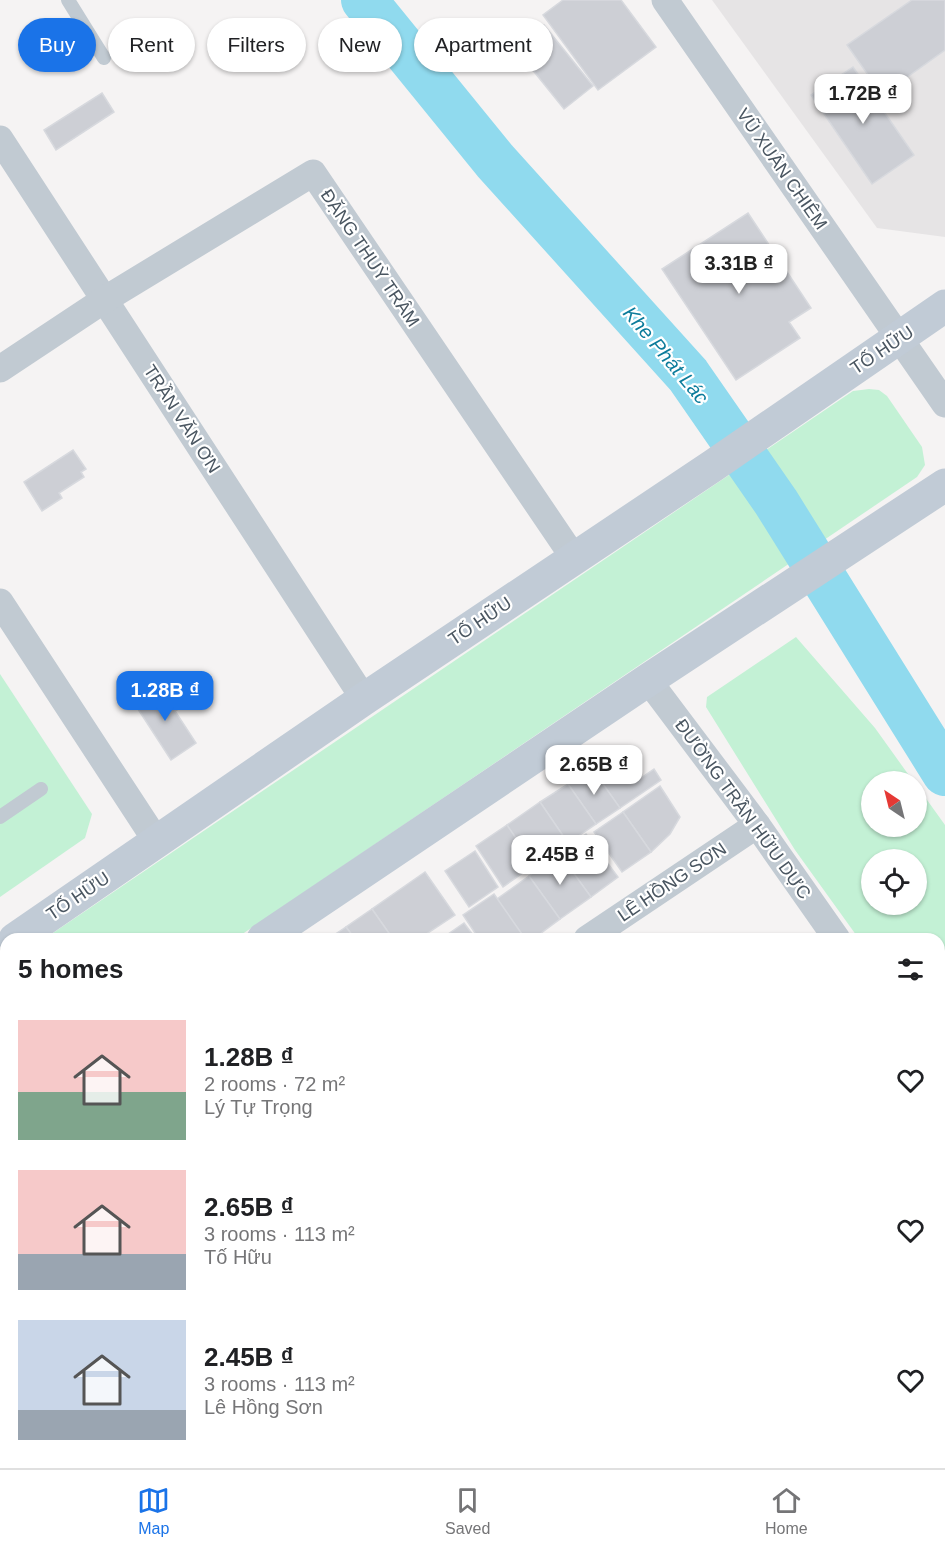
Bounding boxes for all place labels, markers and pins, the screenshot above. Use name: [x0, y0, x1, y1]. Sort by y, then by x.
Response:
pin: 1.72B ₫: [808, 74, 918, 125]
pin: 3.31B ₫: [684, 244, 794, 295]
pin: 1.28B ₫: [110, 671, 220, 722]
pin: 2.65B ₫: [539, 745, 649, 796]
pin: 2.45B ₫: [505, 835, 615, 886]

